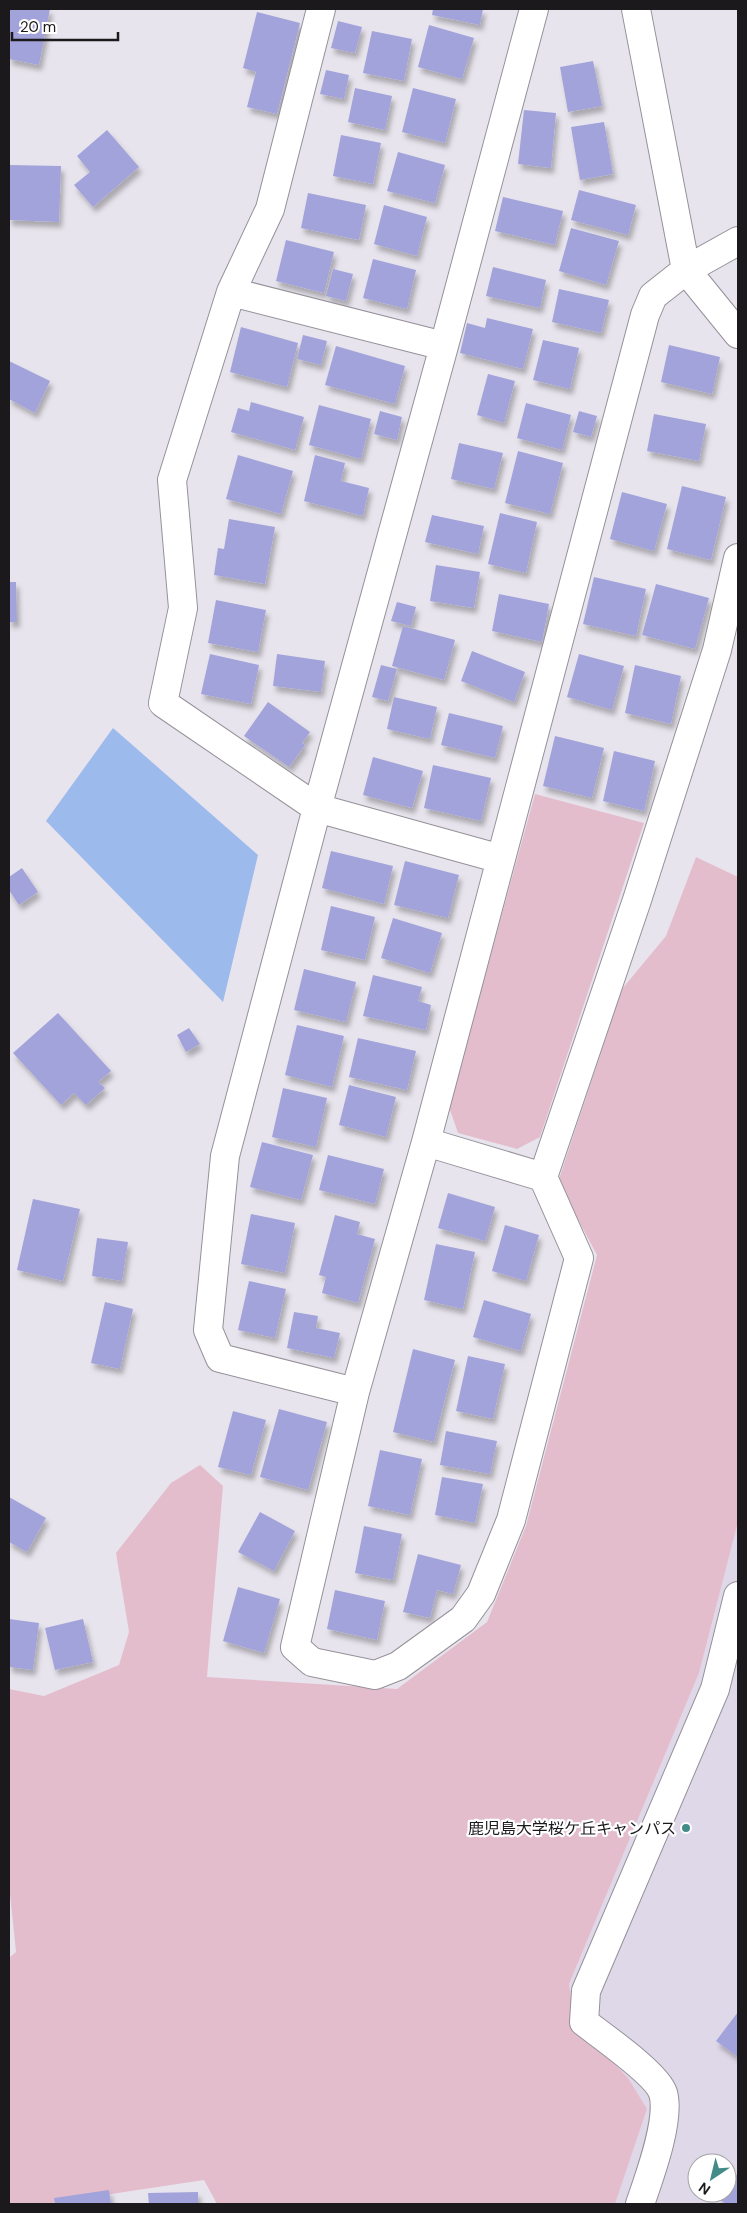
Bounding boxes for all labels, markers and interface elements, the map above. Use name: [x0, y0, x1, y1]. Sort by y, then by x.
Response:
scale bar: [12, 10, 119, 42]
text: 20 m: [20, 17, 56, 37]
place label: 鹿児島大学桜ケ丘キャンパス: [468, 1818, 676, 1839]
marker: 鹿児島大学桜ケ丘キャンパス: [680, 1822, 692, 1834]
north arrow: [687, 2153, 737, 2203]
text: N: [695, 2178, 714, 2199]

